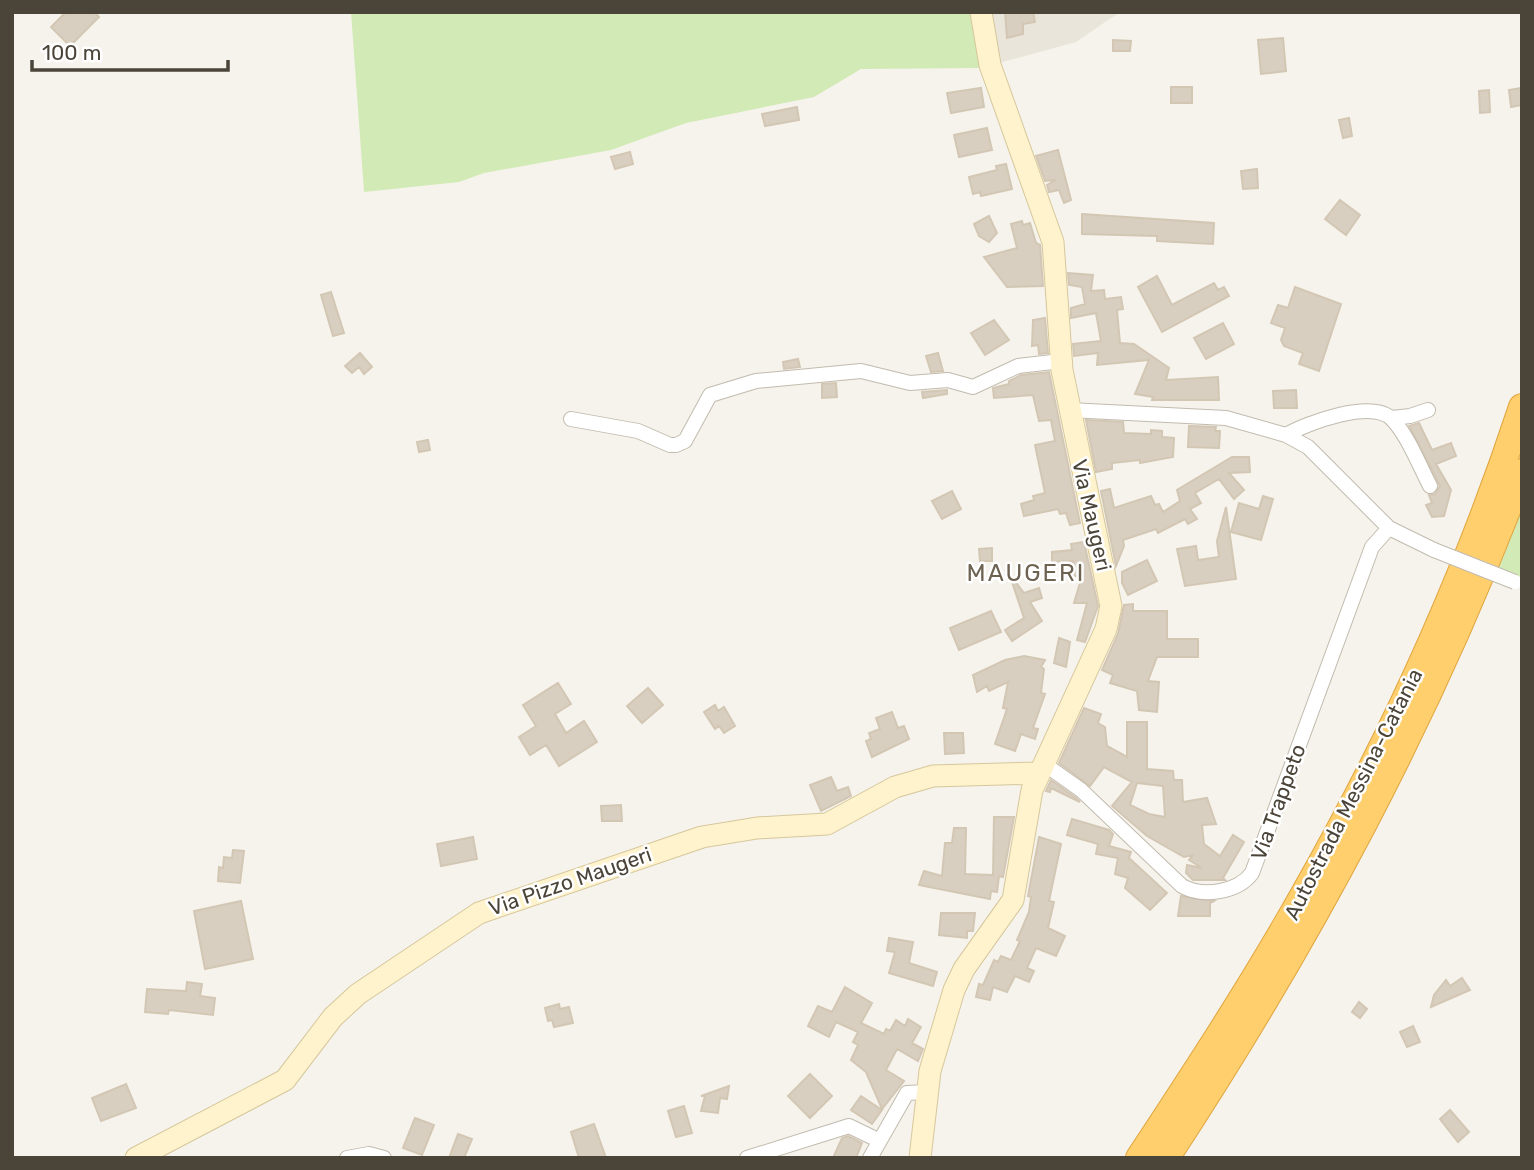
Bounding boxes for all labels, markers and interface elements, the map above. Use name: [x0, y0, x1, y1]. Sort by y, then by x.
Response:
scale bar: [32, 28, 228, 72]
text: 100 m: [42, 40, 101, 65]
street label: Via Maugeri: [1067, 457, 1117, 573]
district label: MAUGERI: [967, 559, 1085, 587]
street label: Autostrada Messina-Catania: [1279, 664, 1427, 924]
street label: Via Trappeto: [1245, 740, 1311, 864]
street label: Via Pizzo Maugeri: [485, 841, 655, 921]

